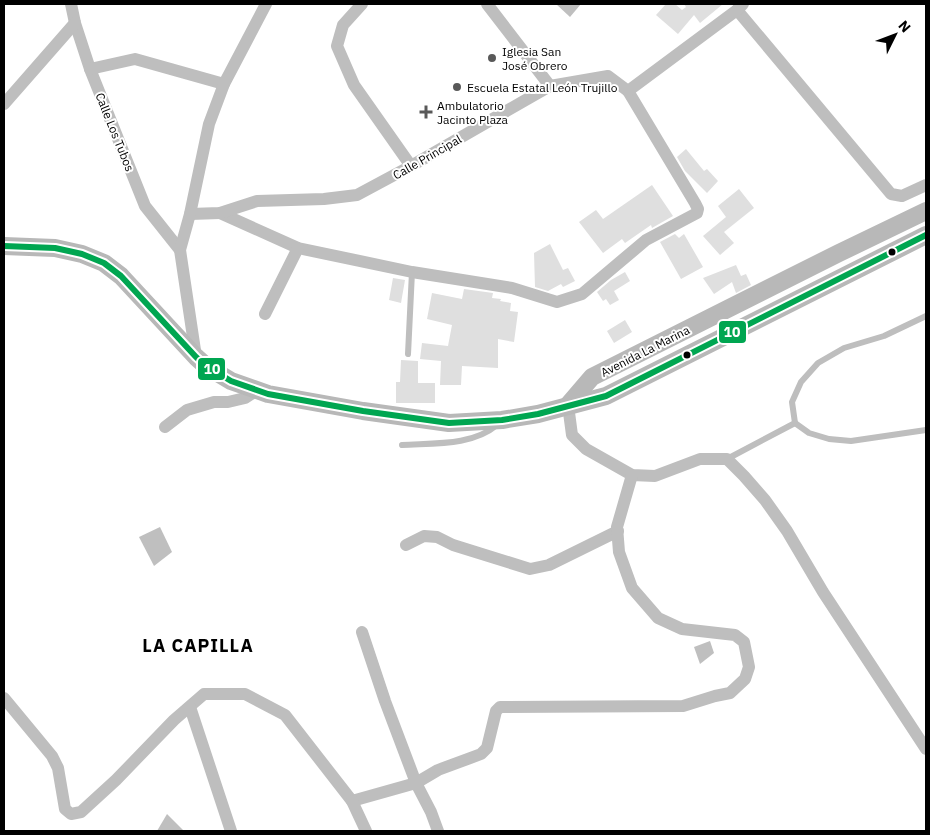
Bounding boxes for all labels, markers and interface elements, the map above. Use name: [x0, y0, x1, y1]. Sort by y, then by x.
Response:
north arrow: [870, 10, 920, 60]
text: N: [895, 17, 915, 36]
place label: Iglesia San José Obrero: [502, 44, 568, 73]
marker: Iglesia San José Obrero: [486, 52, 498, 64]
place label: Escuela Estatal León Trujillo: [467, 80, 618, 95]
marker: Escuela Estatal León Trujillo: [451, 81, 463, 93]
street label: Calle Los Tubos: [92, 90, 138, 174]
place label: Ambulatorio Jacinto Plaza: [437, 98, 509, 127]
marker: Ambulatorio Jacinto Plaza: [419, 105, 433, 119]
street label: Calle Principal: [390, 131, 464, 183]
unlabelled marker: [887, 247, 897, 257]
line badge: 10: [718, 320, 747, 344]
street label: Avenida La Marina: [598, 322, 693, 380]
text: 10: [724, 323, 740, 341]
unlabelled marker: [682, 350, 692, 360]
line badge: 10: [197, 357, 226, 381]
text: 10: [204, 360, 220, 378]
district label: LA CAPILLA: [142, 634, 254, 657]

